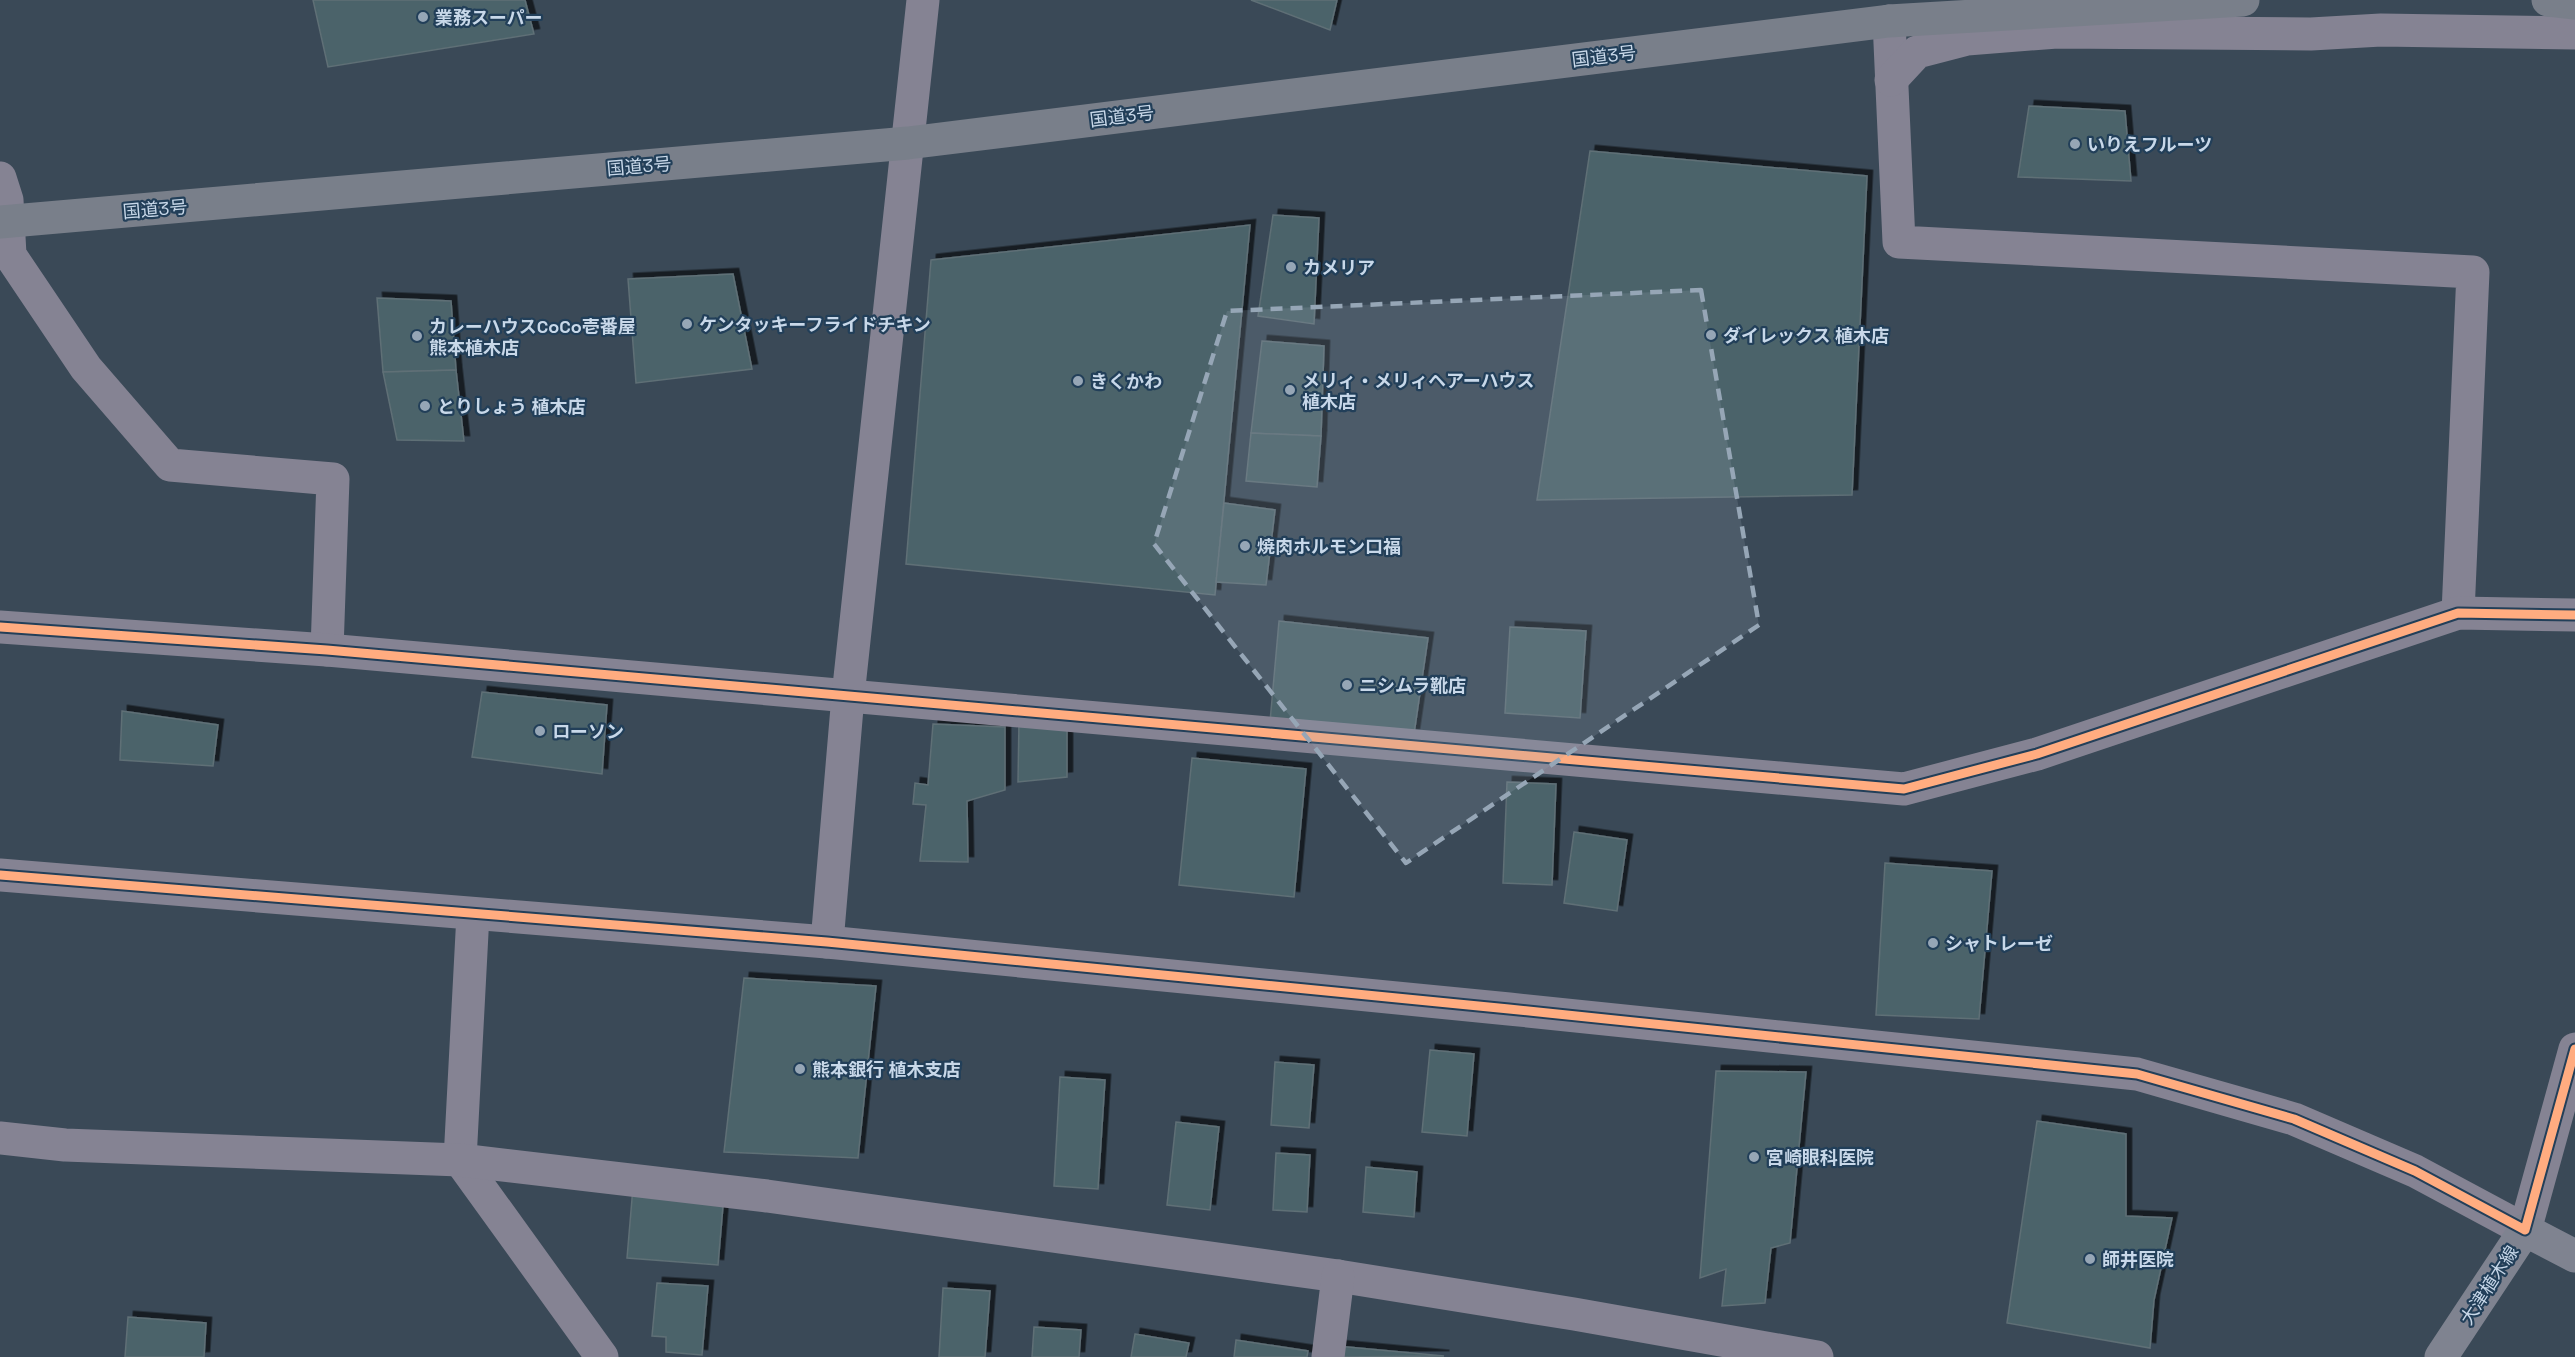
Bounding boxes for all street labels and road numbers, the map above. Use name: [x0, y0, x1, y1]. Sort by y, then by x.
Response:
street label: 国道3号: [1570, 41, 1638, 71]
street label: 国道3号: [1088, 101, 1156, 131]
street label: 国道3号: [606, 152, 672, 180]
street label: 国道3号: [122, 195, 188, 223]
street label: 大津植木線: [2455, 1241, 2523, 1329]

